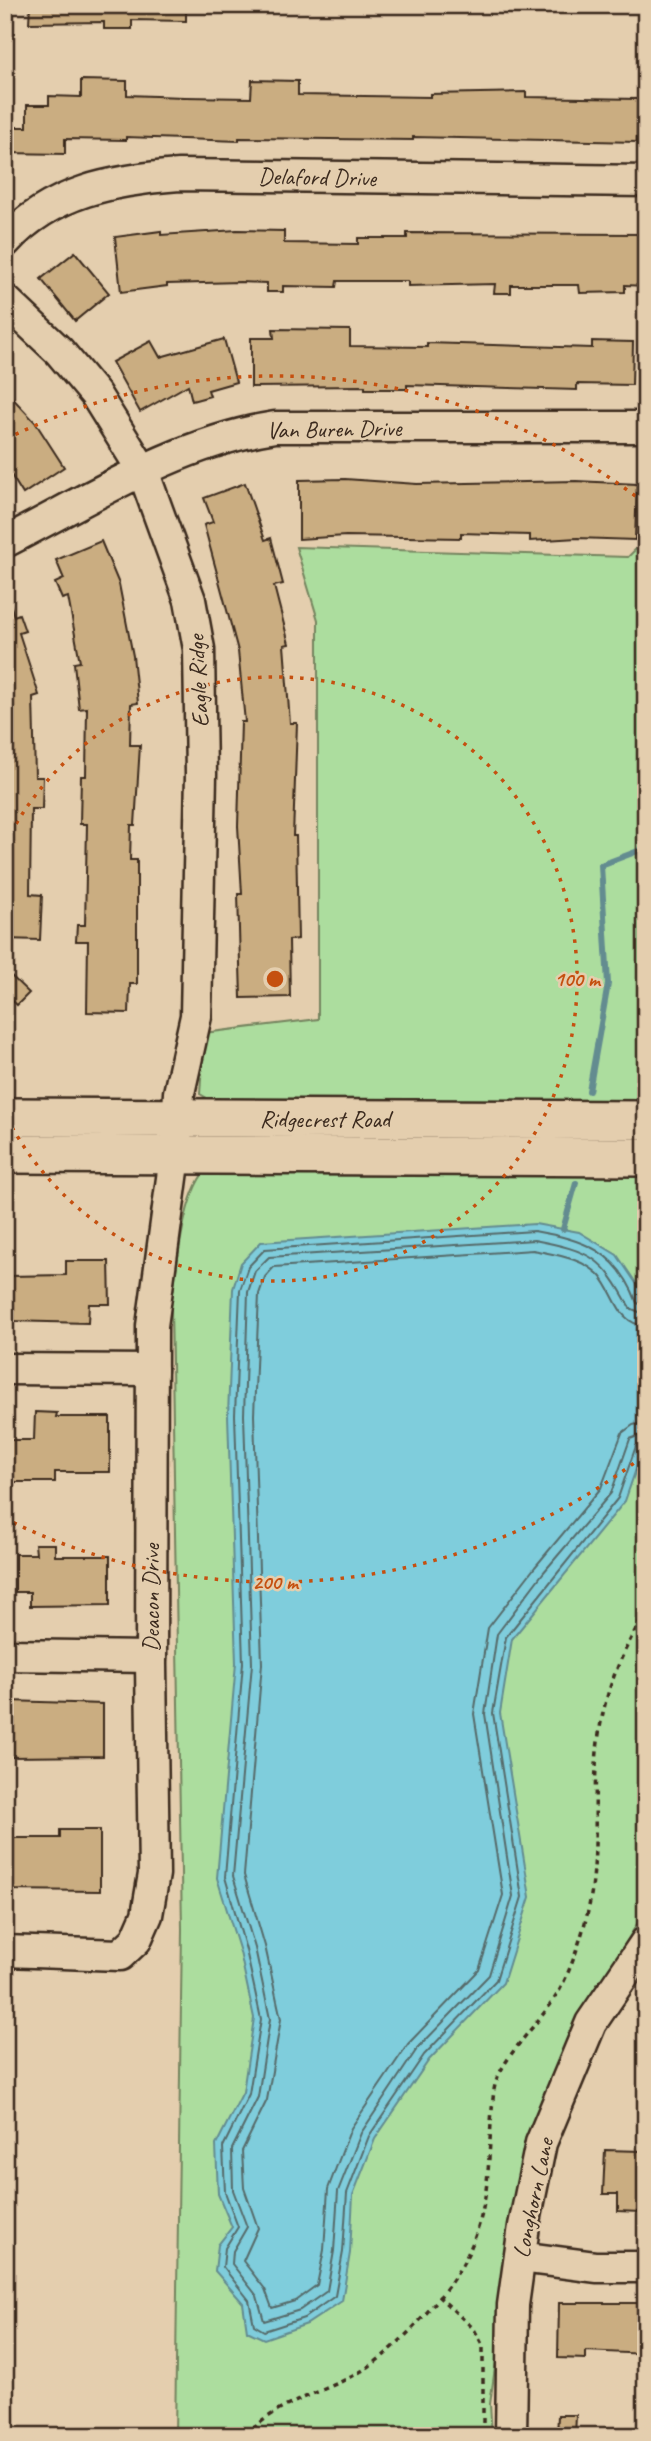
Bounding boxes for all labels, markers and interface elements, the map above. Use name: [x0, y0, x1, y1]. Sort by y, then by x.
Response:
street label: Delaford Drive: [258, 161, 378, 193]
street label: Van Buren Drive: [266, 413, 404, 445]
street label: Eagle Ridge: [180, 632, 215, 728]
text: 100 m: [554, 966, 602, 992]
centre of rings: [263, 967, 287, 991]
street label: Ridgecrest Road: [260, 1104, 394, 1134]
street label: Deacon Drive: [136, 1542, 166, 1652]
text: 200 m: [252, 1569, 300, 1595]
street label: Longhorn Lane: [506, 2133, 561, 2260]

